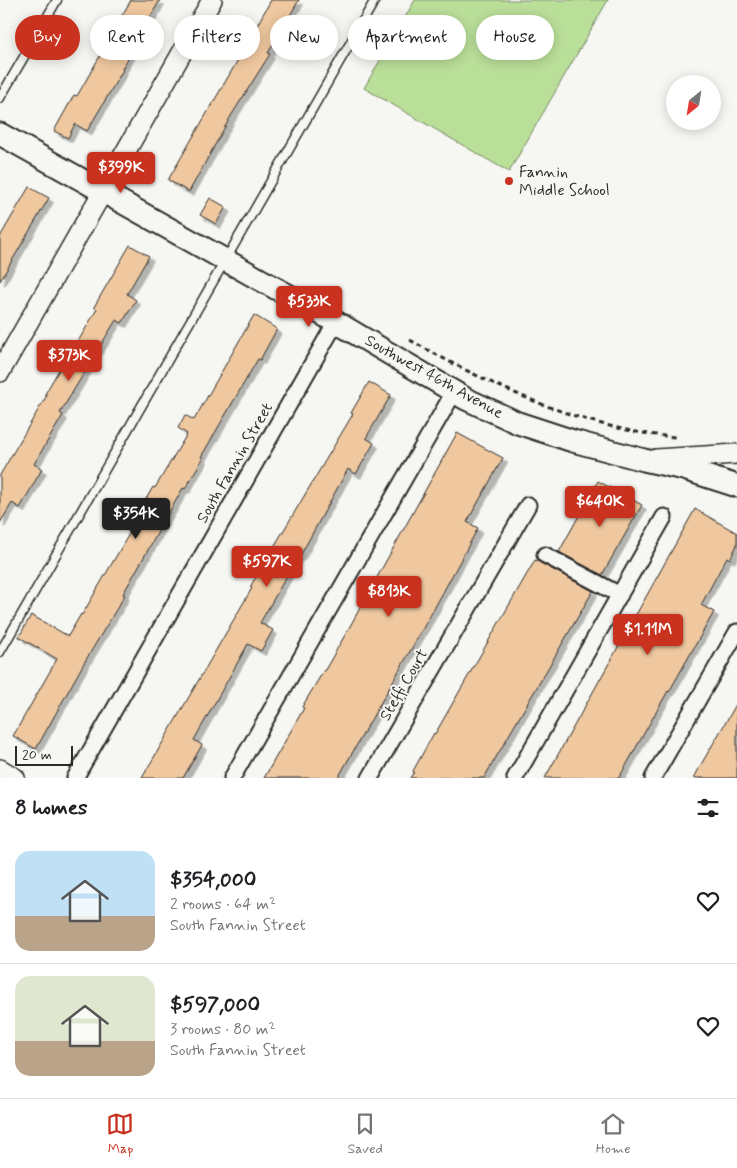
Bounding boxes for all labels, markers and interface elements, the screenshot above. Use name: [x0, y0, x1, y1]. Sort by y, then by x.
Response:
chip: Buy: [15, 15, 80, 60]
chip: Rent: [90, 15, 164, 60]
chip: Filters: [174, 15, 260, 60]
chip: New: [270, 15, 338, 60]
chip: Apartment: [348, 15, 466, 60]
chip: House: [476, 15, 554, 60]
north arrow: [666, 75, 721, 130]
map controls: [666, 75, 721, 130]
pin: $399K: [86, 152, 156, 194]
text: $399K: [98, 157, 144, 178]
place label: Fannin Middle School: [519, 162, 610, 201]
marker: Fannin Middle School: [503, 175, 515, 187]
pin: $533K: [274, 286, 344, 328]
text: $533K: [287, 291, 331, 312]
street label: Southwest 46th Avenue: [361, 330, 507, 424]
pin: $373K: [34, 340, 104, 382]
text: $373K: [48, 345, 90, 366]
street label: South Fannin Street: [192, 399, 278, 527]
pin: $640K: [565, 486, 635, 528]
text: $640K: [576, 491, 624, 512]
pin: $354K: [101, 498, 171, 540]
text: $354K: [113, 503, 159, 524]
pin: $597K: [232, 546, 302, 588]
text: $597K: [243, 551, 291, 572]
pin: $813K: [354, 576, 424, 618]
text: $813K: [367, 581, 411, 602]
pin: $1.11M: [607, 614, 689, 656]
text: $1.11M: [624, 619, 672, 640]
street label: Steffi Court: [375, 645, 433, 725]
scale bar: [15, 743, 72, 766]
text: 20 m: [22, 746, 52, 764]
text: 8 homes: [15, 794, 87, 822]
icon: filters: [694, 794, 722, 822]
text: $354,000: [170, 866, 256, 894]
icon: home: [55, 871, 115, 931]
icon: heart: [694, 887, 722, 915]
text: 2 rooms · 64 m²: [170, 894, 276, 915]
text: South Fannin Street: [170, 915, 306, 936]
text: $597,000: [170, 991, 260, 1019]
icon: home: [55, 996, 115, 1056]
icon: heart: [694, 1012, 722, 1040]
text: 3 rooms · 80 m²: [170, 1019, 276, 1040]
text: South Fannin Street: [170, 1040, 306, 1061]
tab: Map: [106, 1110, 134, 1158]
tab: Saved: [347, 1110, 383, 1158]
tab: Home: [596, 1110, 631, 1158]

